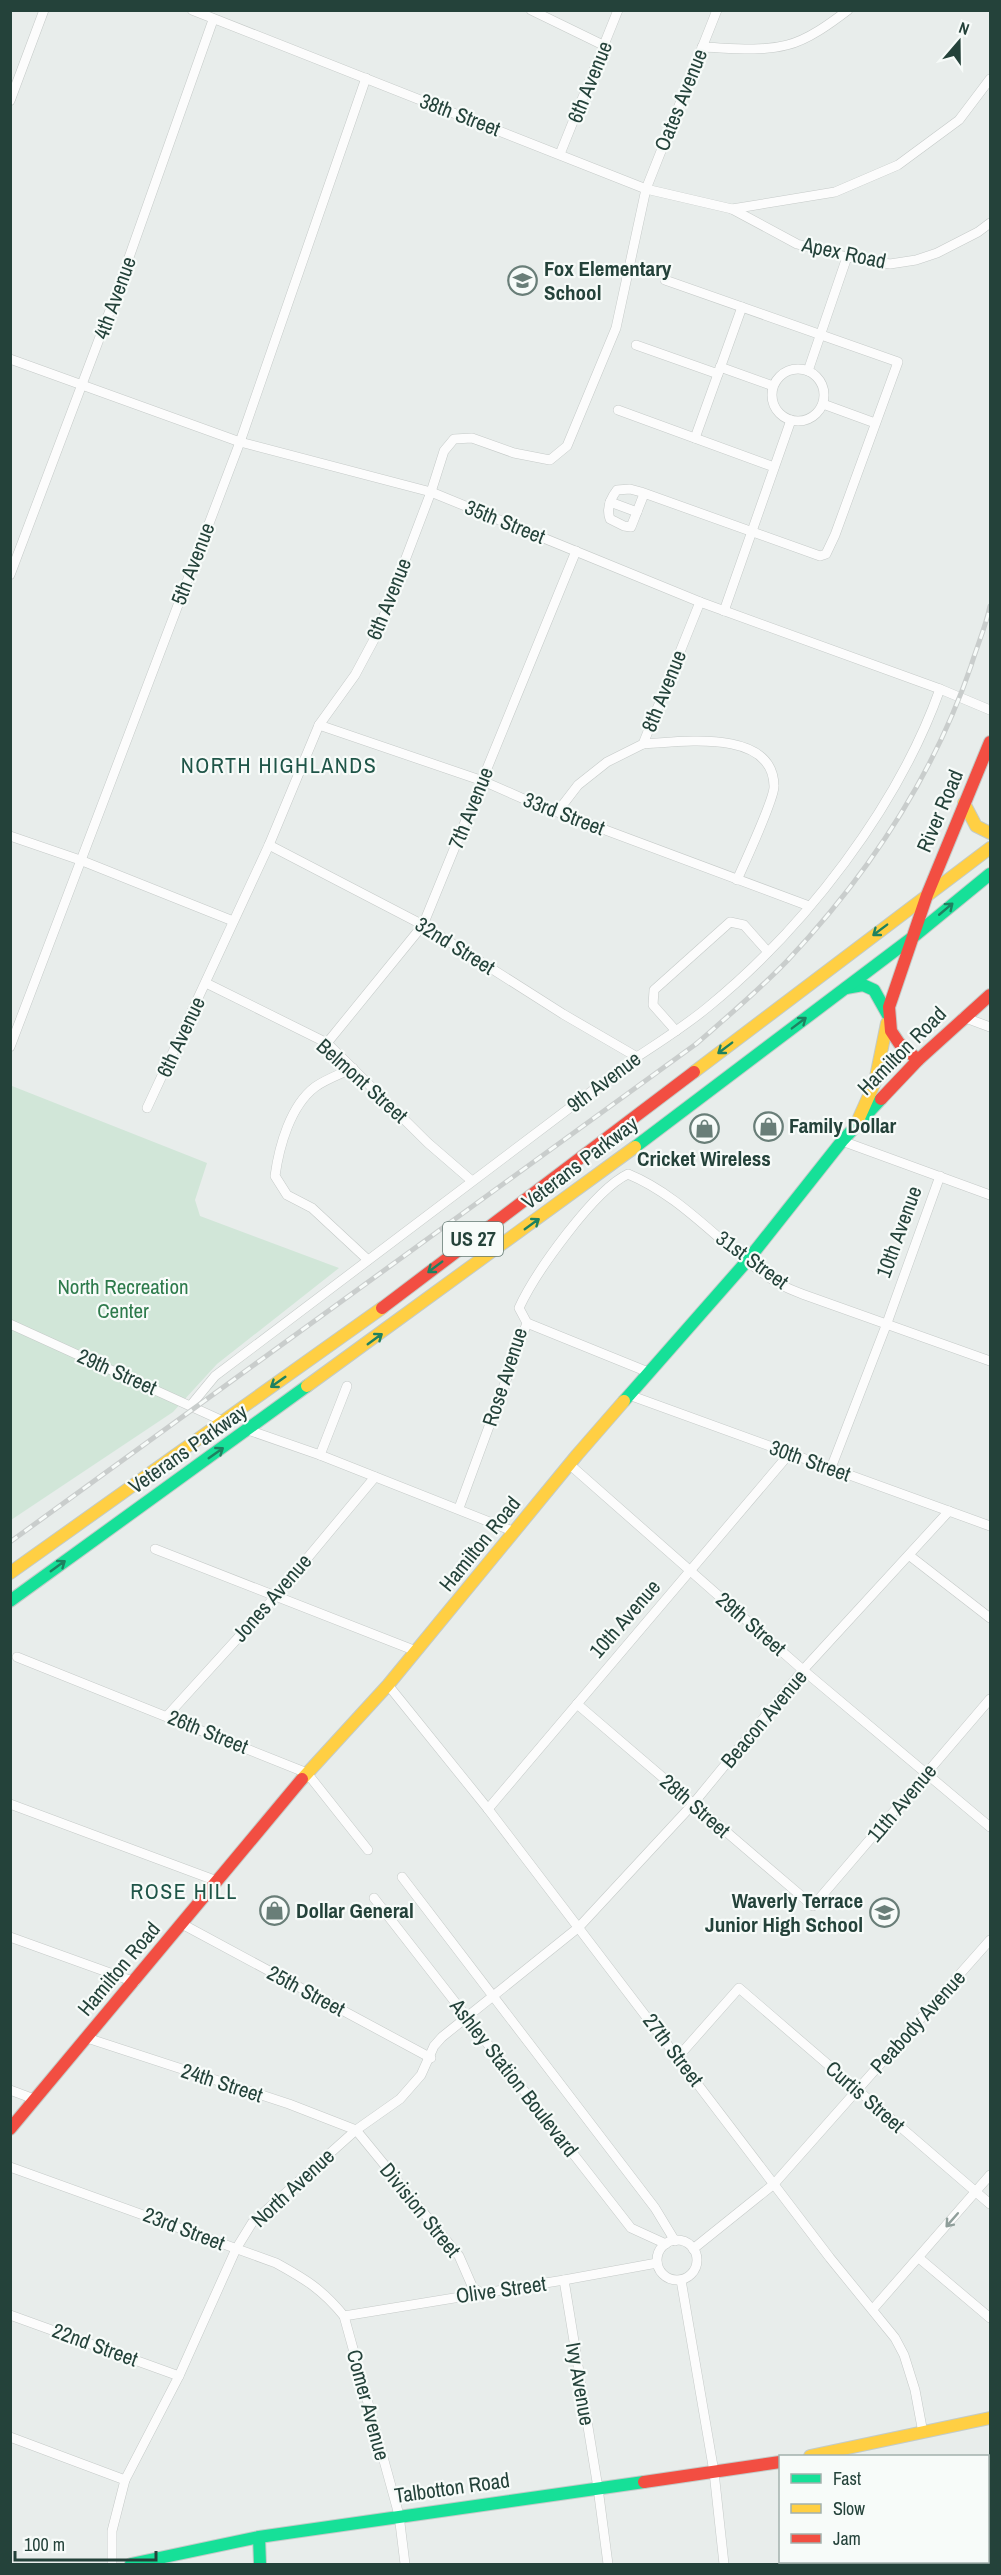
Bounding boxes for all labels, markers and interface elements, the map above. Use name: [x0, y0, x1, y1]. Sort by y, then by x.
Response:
north arrow: [929, 12, 989, 72]
text: N: [956, 16, 972, 40]
street label: 6th Avenue: [560, 37, 619, 127]
street label: Oates Avenue: [647, 44, 714, 155]
street label: 38th Street: [416, 86, 505, 143]
street label: Apex Road: [798, 229, 889, 276]
street label: 4th Avenue: [86, 253, 143, 343]
place label: Fox Elementary School: [544, 254, 672, 307]
school or university icon: Fox Elementary School: [507, 265, 539, 297]
street label: 35th Street: [461, 492, 550, 551]
street label: 5th Avenue: [164, 519, 221, 609]
street label: 6th Avenue: [359, 554, 418, 644]
street label: 8th Avenue: [634, 646, 693, 736]
district label: NORTH HIGHLANDS: [181, 750, 377, 780]
street label: 7th Avenue: [441, 763, 500, 853]
street label: River Road: [909, 765, 970, 857]
street label: 33rd Street: [519, 785, 609, 842]
one-way arrow: [938, 902, 953, 916]
street label: 32nd Street: [410, 910, 501, 982]
one-way arrow: [872, 923, 888, 936]
street label: 6th Avenue: [149, 992, 212, 1082]
street label: Hamilton Road: [851, 1000, 953, 1102]
one-way arrow: [791, 1017, 807, 1030]
street label: Belmont Street: [310, 1032, 415, 1130]
one-way arrow: [717, 1042, 733, 1054]
street label: 9th Avenue: [561, 1044, 647, 1119]
street label: Veterans Parkway: [516, 1109, 644, 1216]
shop icon: Family Dollar: [752, 1110, 784, 1142]
place label: Family Dollar: [789, 1111, 897, 1140]
shop icon: Cricket Wireless: [688, 1112, 720, 1144]
place label: Cricket Wireless: [637, 1144, 771, 1173]
street label: 10th Avenue: [869, 1182, 928, 1282]
one-way arrow: [523, 1217, 539, 1230]
road number: US 27: [443, 1222, 503, 1256]
street label: 31st Street: [710, 1223, 795, 1296]
one-way arrow: [428, 1261, 444, 1274]
park label: North Recreation Center: [57, 1272, 189, 1325]
street label: Rose Avenue: [475, 1324, 534, 1430]
one-way arrow: [366, 1333, 382, 1345]
street label: 29th Street: [73, 1341, 162, 1402]
one-way arrow: [270, 1376, 286, 1388]
street label: Veterans Parkway: [123, 1397, 253, 1500]
street label: 30th Street: [766, 1432, 855, 1489]
one-way arrow: [208, 1447, 224, 1459]
street label: Hamilton Road: [432, 1490, 527, 1597]
street label: Jones Avenue: [225, 1547, 318, 1648]
one-way arrow: [49, 1560, 65, 1572]
street label: 10th Avenue: [582, 1573, 667, 1664]
street label: 29th Street: [710, 1585, 793, 1662]
street label: Beacon Avenue: [714, 1663, 813, 1774]
street label: 26th Street: [164, 1702, 253, 1761]
street label: 11th Avenue: [860, 1757, 943, 1848]
street label: 28th Street: [654, 1767, 737, 1844]
district label: ROSE HILL: [130, 1876, 238, 1906]
place label: Waverly Terrace Junior High School: [705, 1886, 863, 1939]
shop icon: Dollar General: [259, 1895, 291, 1927]
place label: Dollar General: [296, 1896, 414, 1925]
school or university icon: Waverly Terrace Junior High School: [868, 1897, 900, 1929]
street label: Hamilton Road: [71, 1915, 167, 2022]
street label: 25th Street: [262, 1958, 350, 2023]
street label: Peabody Avenue: [863, 1964, 972, 2080]
street label: Ashley Station Boulevard: [443, 1992, 585, 2163]
street label: 27th Street: [636, 2007, 710, 2092]
street label: Curtis Street: [819, 2054, 911, 2139]
street label: 24th Street: [178, 2056, 267, 2109]
street label: North Avenue: [245, 2142, 341, 2234]
street label: Division Street: [373, 2156, 468, 2263]
street label: 23rd Street: [139, 2200, 229, 2257]
one-way arrow: [945, 2212, 959, 2227]
street label: Olive Street: [454, 2269, 548, 2310]
street label: 22nd Street: [48, 2316, 142, 2373]
street label: Ivy Avenue: [559, 2340, 602, 2428]
street label: Comer Avenue: [340, 2346, 397, 2464]
legend: [779, 2455, 989, 2563]
street label: Talbotton Road: [392, 2465, 511, 2510]
text: Fast: [833, 2466, 861, 2491]
text: Slow: [833, 2496, 865, 2521]
scale bar: [15, 2524, 156, 2562]
text: Jam: [833, 2526, 861, 2551]
text: 100 m: [24, 2532, 65, 2557]

